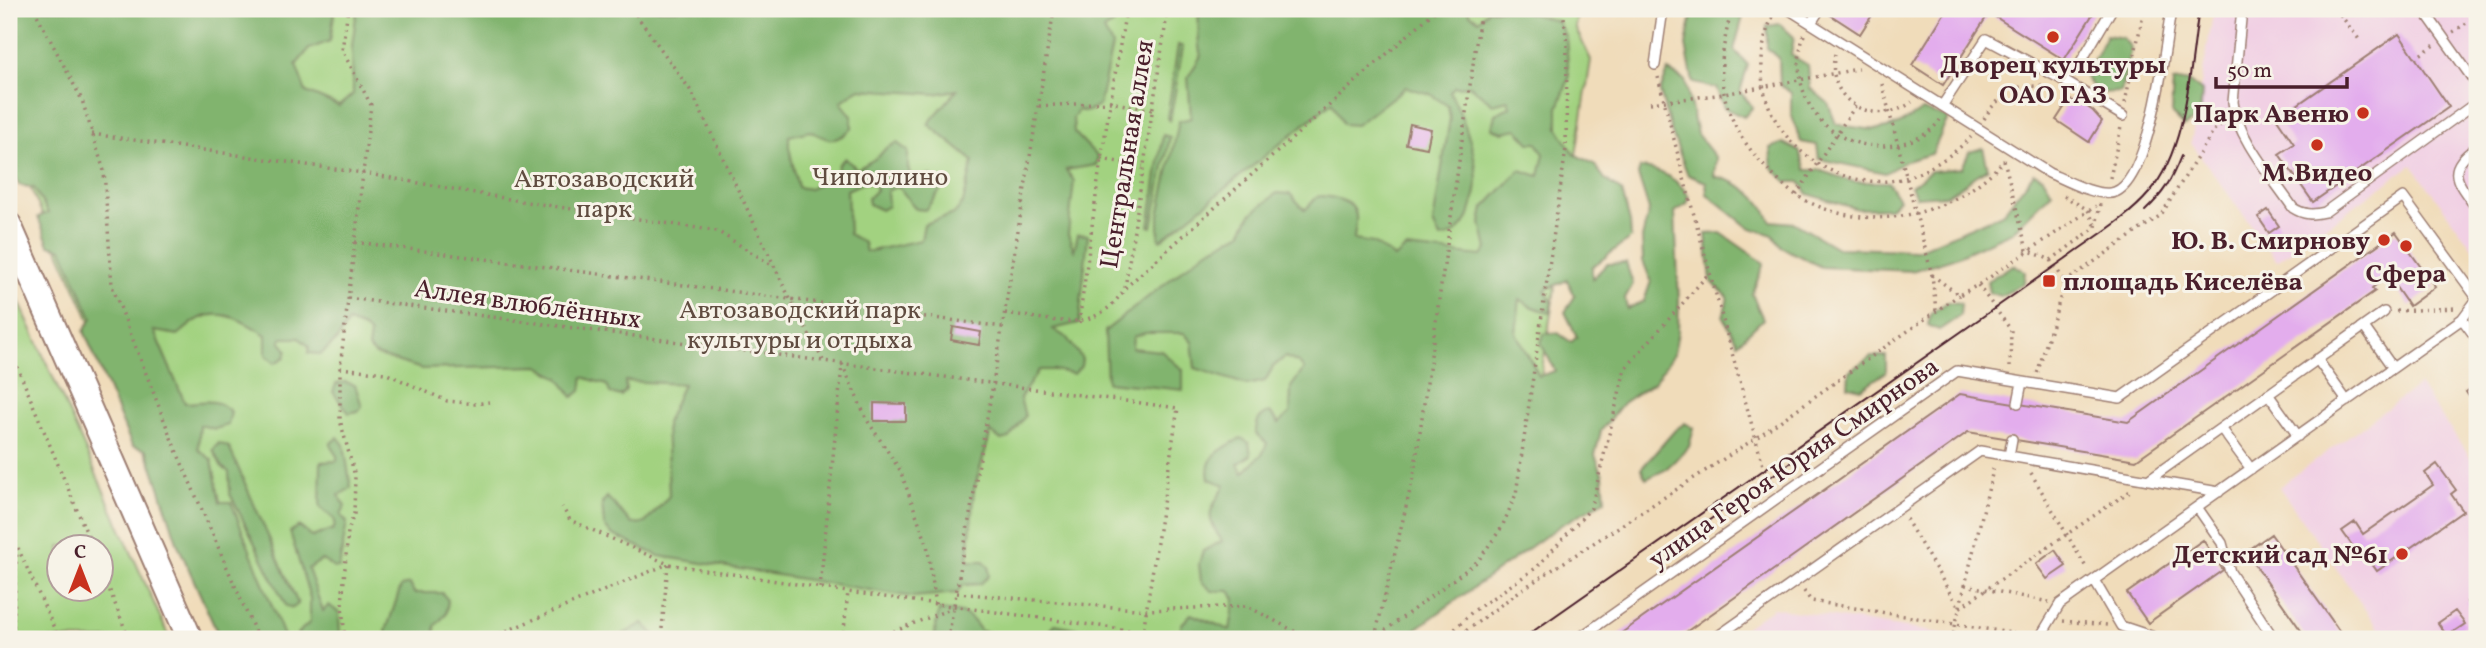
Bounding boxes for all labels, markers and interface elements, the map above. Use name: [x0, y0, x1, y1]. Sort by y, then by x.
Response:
marker: Дворец культуры ОАО ГАЗ: [2045, 29, 2061, 45]
street label: Центральная аллея: [1092, 37, 1164, 271]
scale bar: [2216, 46, 2348, 90]
place label: Дворец культуры ОАО ГАЗ: [1940, 48, 2166, 114]
text: 50 m: [2227, 57, 2272, 86]
place label: Парк Авеню: [2193, 97, 2349, 133]
marker: Парк Авеню: [2355, 105, 2371, 121]
marker: М.Видео: [2309, 137, 2325, 153]
place label: М.Видео: [2262, 156, 2372, 192]
park label: Чиполлино: [812, 160, 948, 196]
park label: Автозаводский парк: [514, 162, 694, 228]
place label: Ю. В. Смирнову: [2171, 224, 2370, 260]
marker: Ю. В. Смирнову: [2376, 232, 2392, 248]
marker: Сфера: [2398, 238, 2414, 254]
place label: Сфера: [2365, 257, 2447, 293]
place label: площадь Киселёва: [2063, 265, 2303, 301]
street label: Аллея влюблённых: [412, 271, 643, 339]
marker: площадь Киселёва: [2041, 273, 2057, 289]
park label: Автозаводский парк культуры и отдыха: [679, 293, 921, 359]
street label: улица Героя Юрия Смирнова: [1642, 349, 1947, 578]
north arrow: [46, 532, 116, 602]
place label: Детский сад №61: [2172, 538, 2388, 574]
text: С: [74, 540, 86, 566]
marker: Детский сад №61: [2394, 546, 2410, 562]

